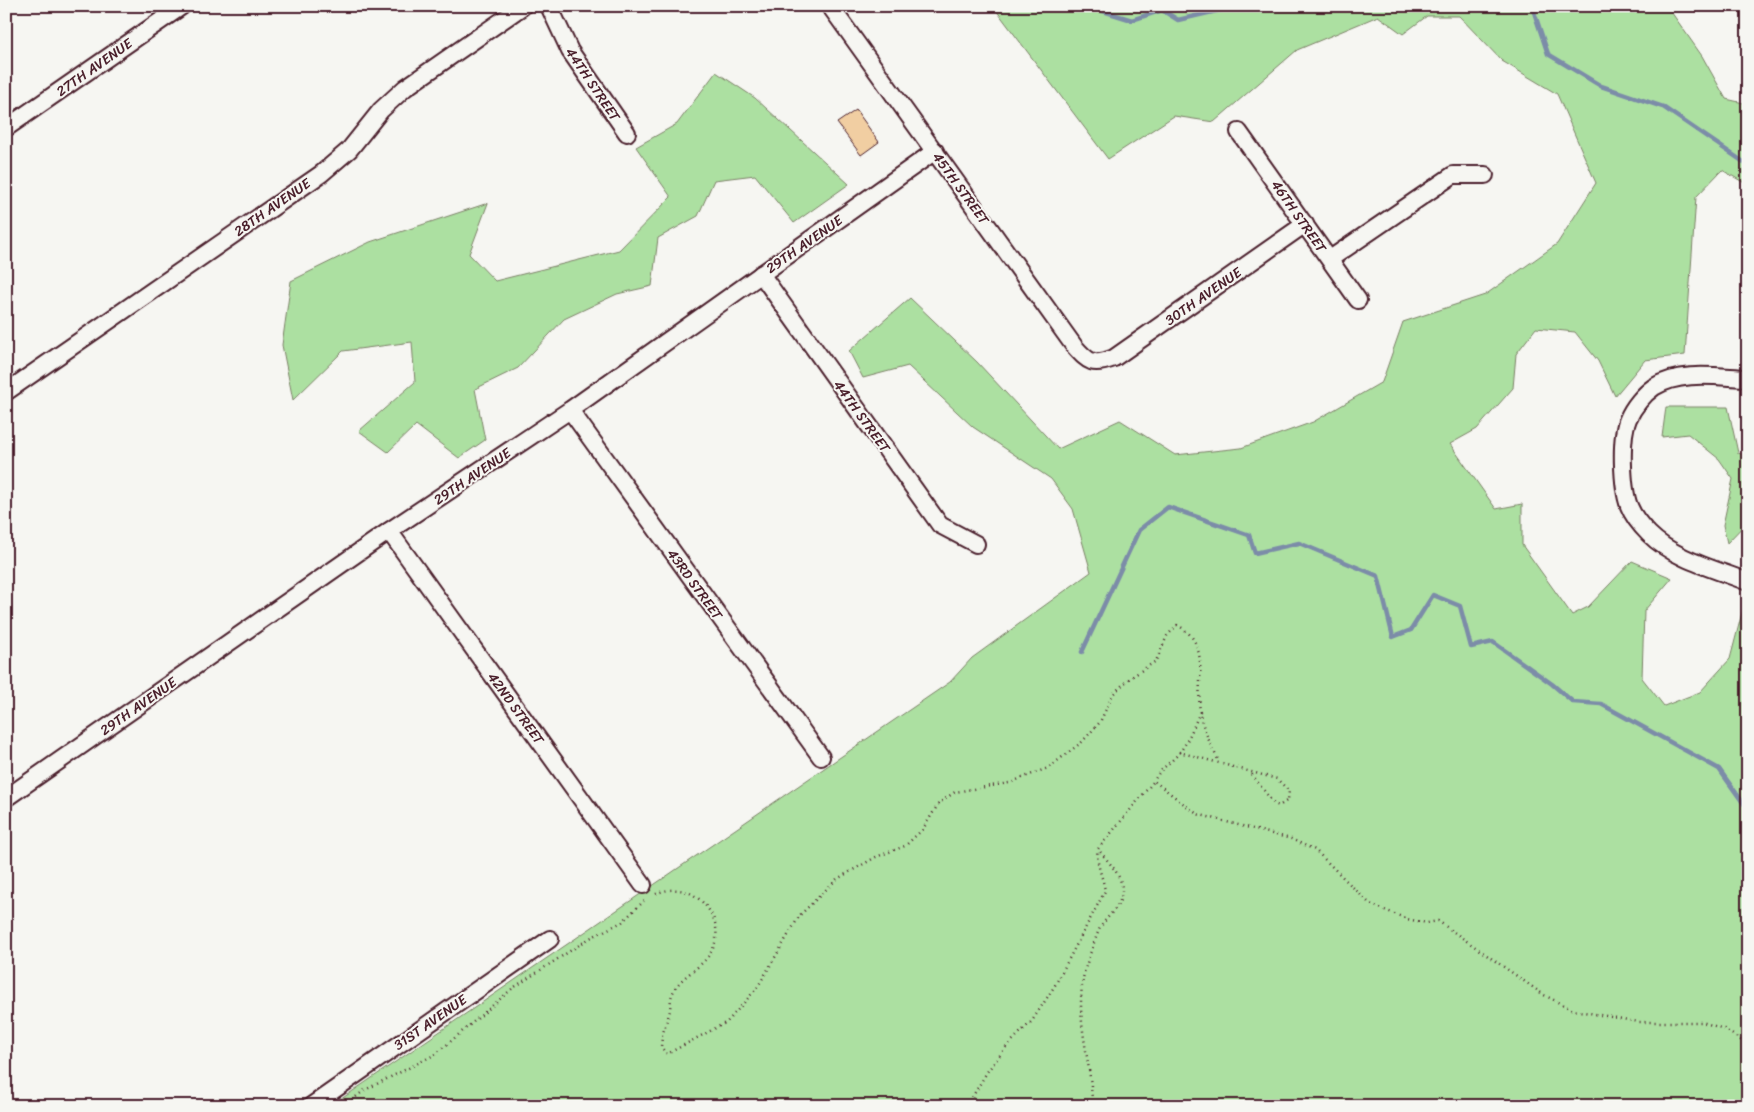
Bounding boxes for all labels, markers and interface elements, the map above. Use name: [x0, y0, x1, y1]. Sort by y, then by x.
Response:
street label: 27TH AVENUE: [51, 31, 139, 103]
street label: 44TH STREET: [558, 42, 627, 127]
street label: 45TH STREET: [926, 147, 996, 231]
street label: 28TH AVENUE: [228, 171, 317, 243]
street label: 46TH STREET: [1264, 175, 1334, 259]
street label: 29TH AVENUE: [760, 208, 849, 280]
street label: 30TH AVENUE: [1159, 260, 1248, 332]
street label: 44TH STREET: [826, 375, 897, 459]
street label: 29TH AVENUE: [428, 440, 517, 512]
street label: 43RD STREET: [660, 543, 730, 626]
street label: 42ND STREET: [481, 667, 551, 751]
street label: 29TH AVENUE: [94, 670, 183, 742]
street label: 31ST AVENUE: [388, 987, 473, 1057]

